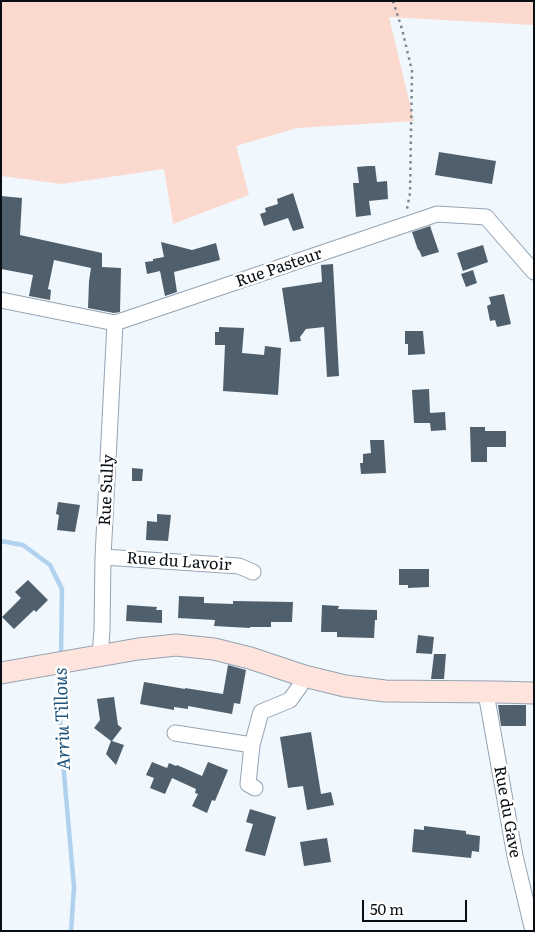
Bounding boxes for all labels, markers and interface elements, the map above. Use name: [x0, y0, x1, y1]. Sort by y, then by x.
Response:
street label: Rue Pasteur: [233, 244, 325, 292]
street label: Rue Sully: [96, 454, 118, 526]
street label: Rue du Lavoir: [126, 549, 232, 575]
water label: Arriu Tillous: [50, 667, 76, 771]
street label: Rue du Gave: [489, 765, 525, 859]
scale bar: [365, 890, 470, 922]
text: 50 m: [370, 897, 404, 920]

